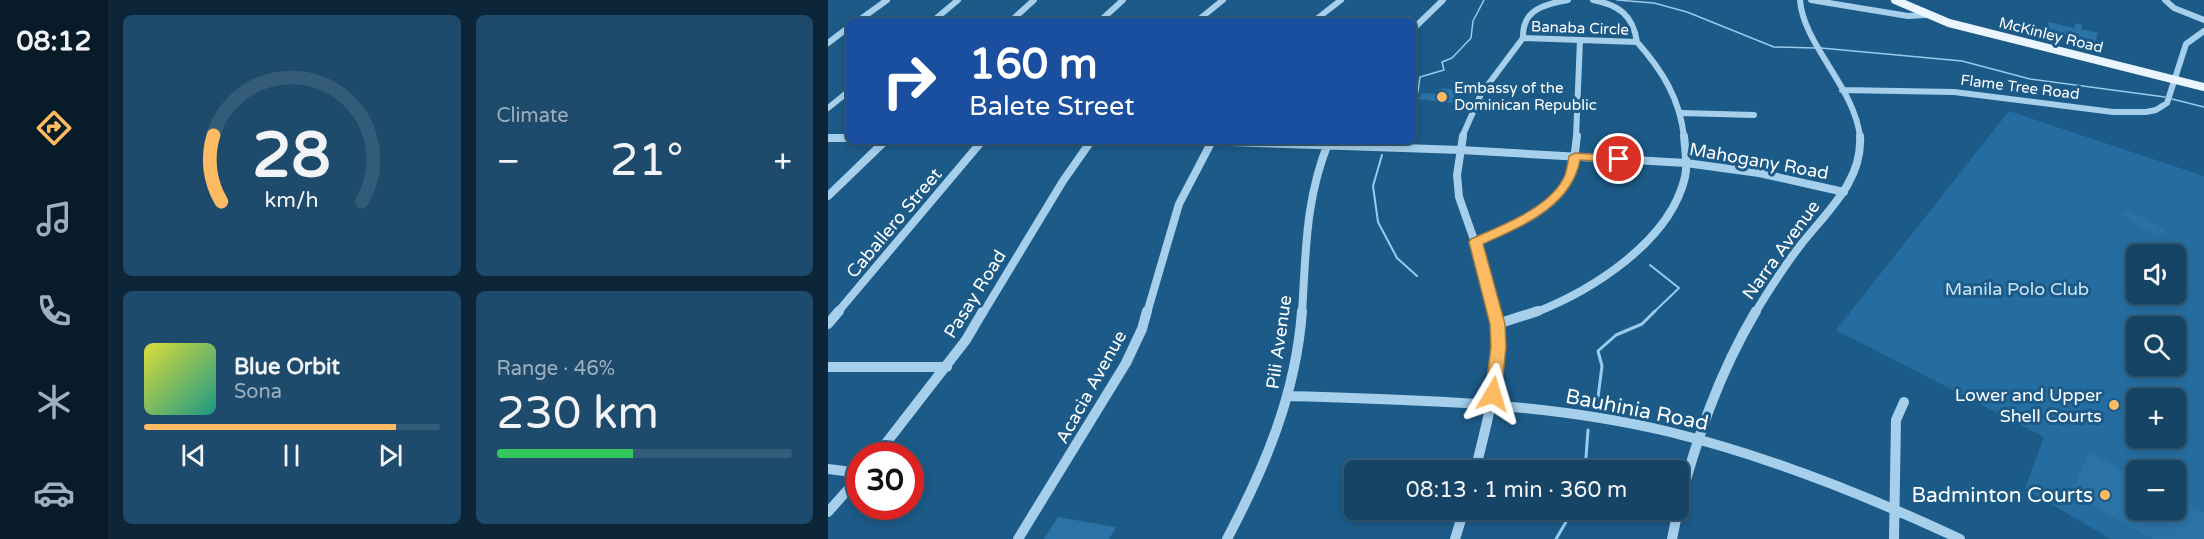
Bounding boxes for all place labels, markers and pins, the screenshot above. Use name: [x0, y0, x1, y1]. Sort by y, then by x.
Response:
place label: Embassy of the Dominican Republic: [1454, 79, 1597, 114]
marker: Embassy of the Dominican Republic: [1435, 90, 1449, 104]
pin: [1593, 133, 1644, 184]
place label: Lower and Upper Shell Courts: [1955, 384, 2102, 427]
marker: Lower and Upper Shell Courts: [2107, 398, 2121, 412]
place label: Badminton Courts: [1911, 483, 2093, 508]
marker: Badminton Courts: [2098, 488, 2112, 502]

